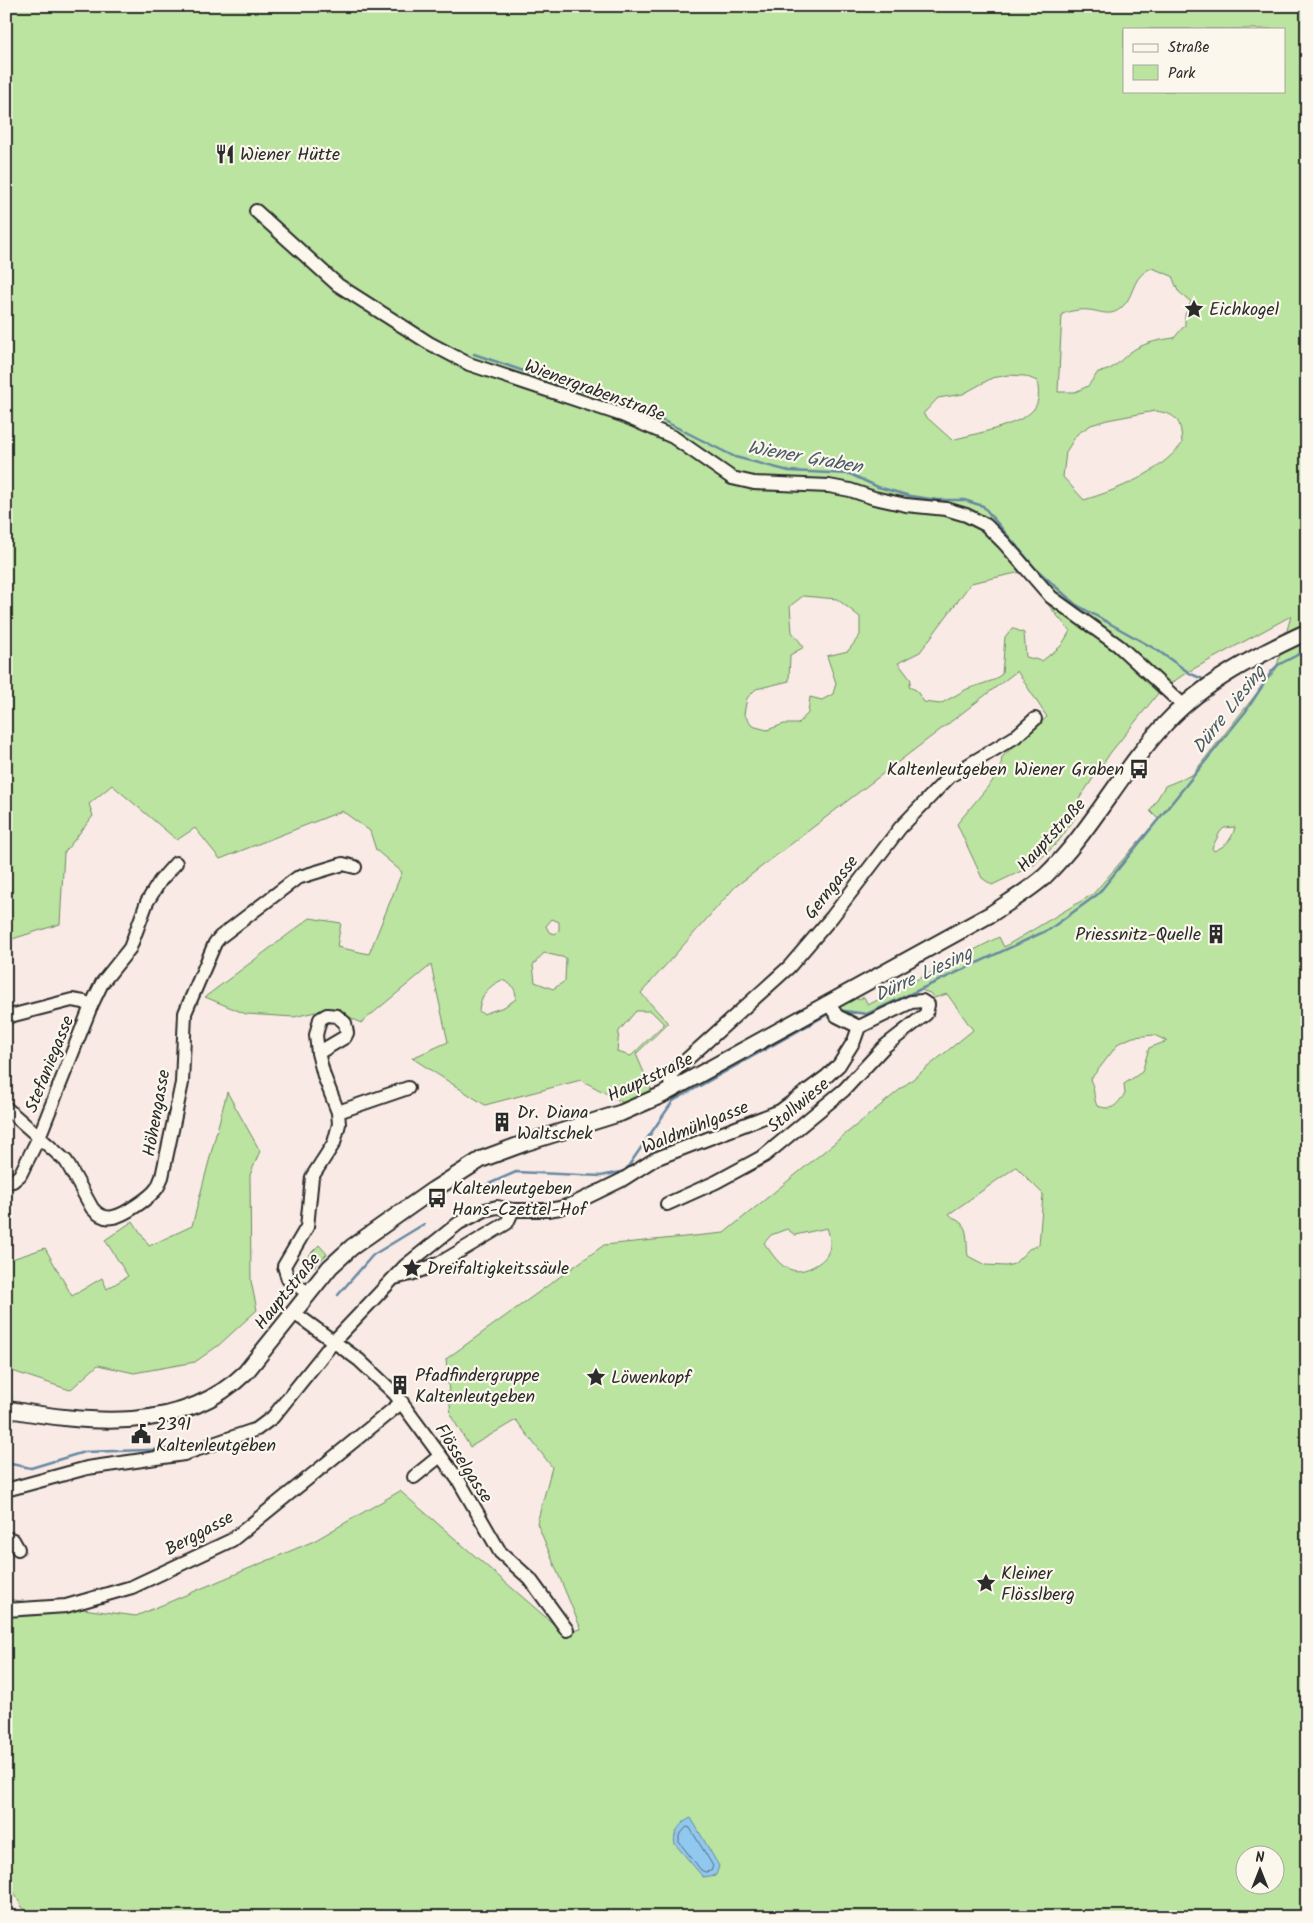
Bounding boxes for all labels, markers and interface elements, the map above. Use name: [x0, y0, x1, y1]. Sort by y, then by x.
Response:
legend: [1123, 28, 1286, 92]
text: Straße: [1168, 36, 1210, 60]
text: Park: [1168, 62, 1196, 86]
place label: Wiener Hütte: [240, 141, 340, 170]
restaurant icon: Wiener Hütte: [214, 143, 236, 165]
place label: Eichkogel: [1209, 296, 1280, 325]
place icon: Eichkogel: [1183, 298, 1205, 320]
street label: Wienergrabenstraße: [520, 352, 669, 430]
water label: Wiener Graben: [745, 433, 866, 483]
water label: Dürre Liesing: [1185, 659, 1274, 761]
place label: Kaltenleutgeben Wiener Graben: [887, 756, 1124, 785]
bus stop icon: Kaltenleutgeben Wiener Graben: [1128, 758, 1150, 780]
street label: Hauptstraße: [1010, 792, 1094, 880]
street label: Gerngasse: [798, 849, 867, 926]
place label: Priessnitz-Quelle: [1075, 921, 1201, 950]
building icon: Priessnitz-Quelle: [1205, 923, 1227, 945]
water label: Dürre Liesing: [870, 939, 979, 1011]
street label: Stefaniegasse: [18, 1012, 83, 1117]
street label: Hauptstraße: [603, 1046, 699, 1111]
street label: Höhengasse: [136, 1067, 179, 1159]
street label: Stollwiese: [761, 1071, 837, 1141]
street label: Waldmühlgasse: [638, 1094, 754, 1163]
place label: Dr. Diana Waltschek: [517, 1099, 593, 1149]
building icon: Dr. Diana Waltschek: [491, 1111, 513, 1133]
place label: Kaltenleutgeben Hans-Czettel-Hof: [452, 1175, 589, 1225]
bus stop icon: Kaltenleutgeben Hans-Czettel-Hof: [426, 1187, 448, 1209]
street label: Hauptstraße: [248, 1247, 329, 1337]
place label: Dreifaltigkeitssäule: [427, 1255, 569, 1284]
place icon: Dreifaltigkeitssäule: [401, 1257, 423, 1279]
place label: Pfadfindergruppe Kaltenleutgeben: [415, 1362, 540, 1412]
place label: Löwenkopf: [611, 1364, 693, 1393]
place icon: Löwenkopf: [585, 1366, 607, 1388]
building icon: Pfadfindergruppe Kaltenleutgeben: [389, 1374, 411, 1396]
place label: 2391 Kaltenleutgeben: [156, 1411, 276, 1461]
street label: Flösselgasse: [426, 1418, 499, 1510]
public building icon: 2391 Kaltenleutgeben: [130, 1423, 152, 1445]
street label: Berggasse: [160, 1504, 239, 1565]
place label: Kleiner Flösslberg: [1001, 1560, 1075, 1610]
place icon: Kleiner Flösslberg: [975, 1572, 997, 1594]
north arrow: [1236, 1846, 1286, 1896]
text: N: [1256, 1847, 1265, 1869]

